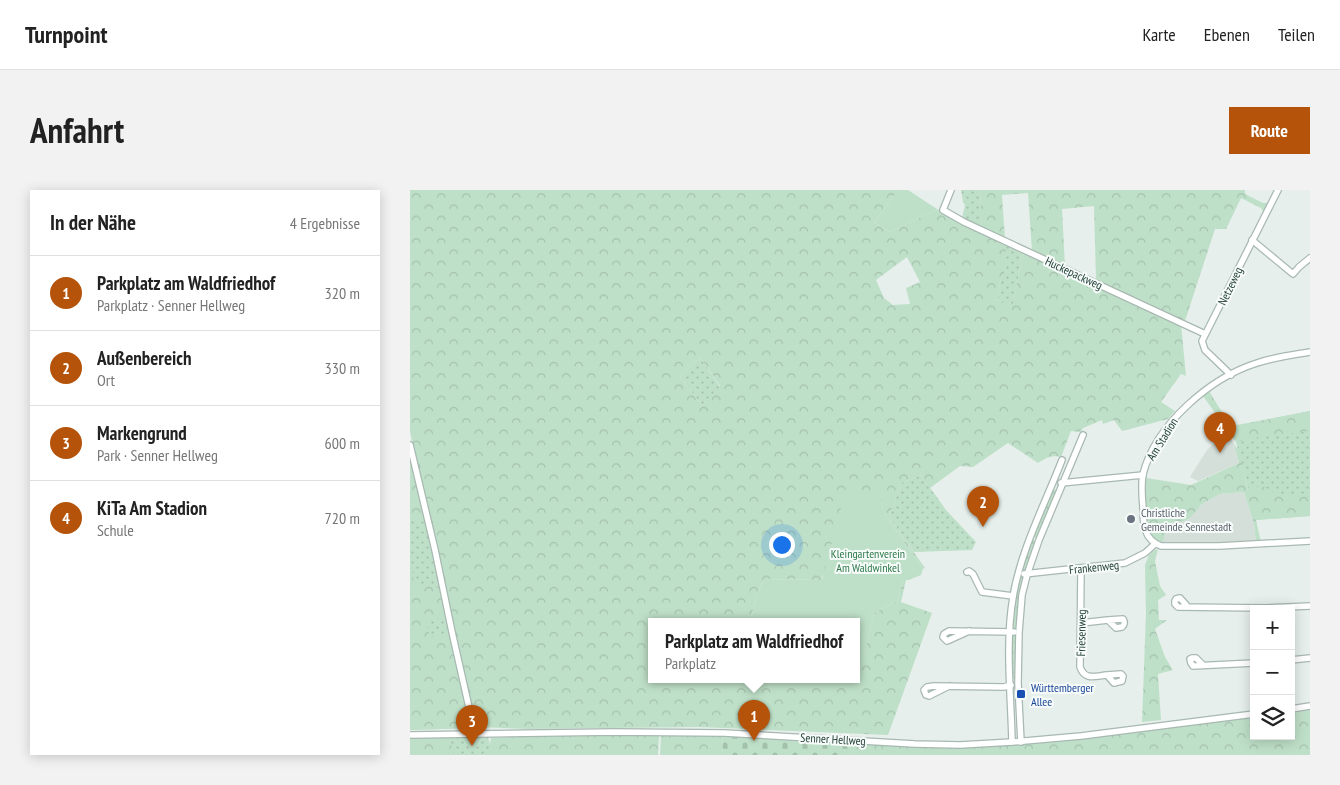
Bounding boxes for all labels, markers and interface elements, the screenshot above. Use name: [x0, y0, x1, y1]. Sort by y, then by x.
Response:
text: Turnpoint: [25, 19, 107, 50]
text: Karte: [1142, 23, 1176, 46]
text: Ebenen: [1204, 23, 1250, 46]
text: Teilen: [1278, 23, 1315, 46]
text: Anfahrt: [30, 107, 124, 153]
button: Route: [1229, 107, 1310, 154]
text: In der Nähe: [50, 209, 136, 236]
text: 4 Ergebnisse: [290, 213, 360, 233]
street label: Huckepackweg: [1043, 253, 1105, 293]
street label: Netzeweg: [1214, 264, 1246, 308]
text: Parkplatz am Waldfriedhof: [97, 271, 275, 295]
text: 1: [62, 283, 70, 303]
text: 320 m: [325, 283, 360, 303]
text: Parkplatz · Senner Hellweg: [97, 295, 245, 315]
text: Außenbereich: [97, 346, 192, 370]
text: 2: [62, 358, 70, 378]
text: 330 m: [325, 358, 360, 378]
text: Ort: [97, 370, 115, 390]
pin: 4: [1204, 412, 1236, 453]
street label: Am Stadion: [1143, 415, 1181, 463]
text: Markengrund: [97, 421, 187, 445]
text: 3: [62, 433, 70, 453]
text: 600 m: [325, 433, 360, 453]
text: Park · Senner Hellweg: [97, 445, 218, 465]
pin: 2: [967, 486, 999, 527]
text: KiTa Am Stadion: [97, 496, 207, 520]
place label: Christliche Gemeinde Sennestadt: [1141, 505, 1232, 534]
text: 4: [62, 508, 70, 528]
text: 720 m: [325, 508, 360, 528]
marker: Christliche Gemeinde Sennestadt: [1125, 513, 1137, 525]
text: Schule: [97, 520, 134, 540]
your location: [769, 532, 795, 558]
park label: Kleingartenverein Am Waldwinkel: [831, 546, 905, 575]
street label: Frankenweg: [1068, 557, 1120, 577]
map controls: [1250, 605, 1295, 740]
button: +: [1250, 605, 1295, 650]
street label: Friesenweg: [1073, 609, 1089, 657]
popup: [648, 618, 860, 683]
text: Parkplatz am Waldfriedhof: [665, 629, 843, 653]
button: −: [1250, 650, 1295, 695]
text: Parkplatz: [665, 653, 716, 673]
place label: Württemberger Allee: [1031, 680, 1094, 709]
marker: Württemberger Allee: [1015, 688, 1027, 700]
button: layers: [1250, 695, 1295, 740]
pin: 1: [738, 700, 770, 741]
pin: 3: [456, 705, 488, 746]
street label: Senner Hellweg: [800, 730, 866, 748]

